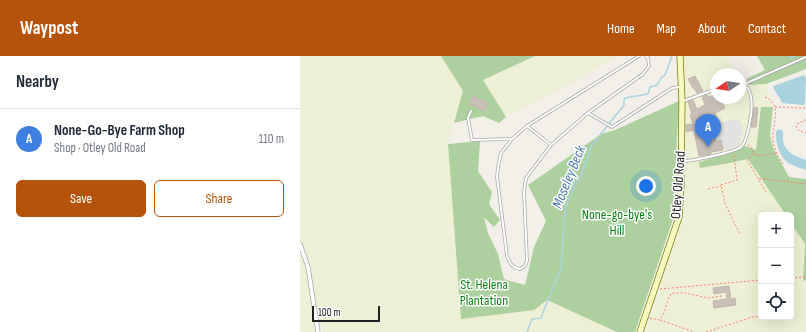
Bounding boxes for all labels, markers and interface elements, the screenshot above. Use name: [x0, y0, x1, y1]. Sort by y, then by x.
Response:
text: Waypost: [20, 17, 78, 40]
text: Home: [607, 20, 635, 37]
text: Map: [657, 20, 676, 37]
text: About: [698, 20, 726, 37]
text: Contact: [748, 20, 786, 37]
north arrow: [710, 68, 746, 104]
text: Nearby: [16, 72, 59, 92]
pin: A: [695, 114, 721, 147]
text: None-Go-Bye Farm Shop: [54, 121, 185, 140]
text: A: [26, 131, 32, 147]
text: 110 m: [259, 131, 284, 147]
text: Shop · Otley Old Road: [54, 140, 146, 156]
water label: Moseley Beck: [548, 142, 590, 211]
street label: Otley Old Road: [667, 150, 689, 219]
your location: [636, 176, 656, 196]
button: Save: [16, 180, 146, 217]
button: Share: [154, 180, 284, 217]
park label: None-go-bye's Hill: [582, 206, 652, 239]
map controls: [758, 212, 794, 320]
button: +: [758, 212, 794, 248]
button: −: [758, 248, 794, 284]
park label: St. Helena Plantation: [460, 276, 508, 309]
button: locate: [758, 284, 794, 320]
scale bar: [312, 304, 380, 323]
text: 100 m: [318, 306, 340, 319]

